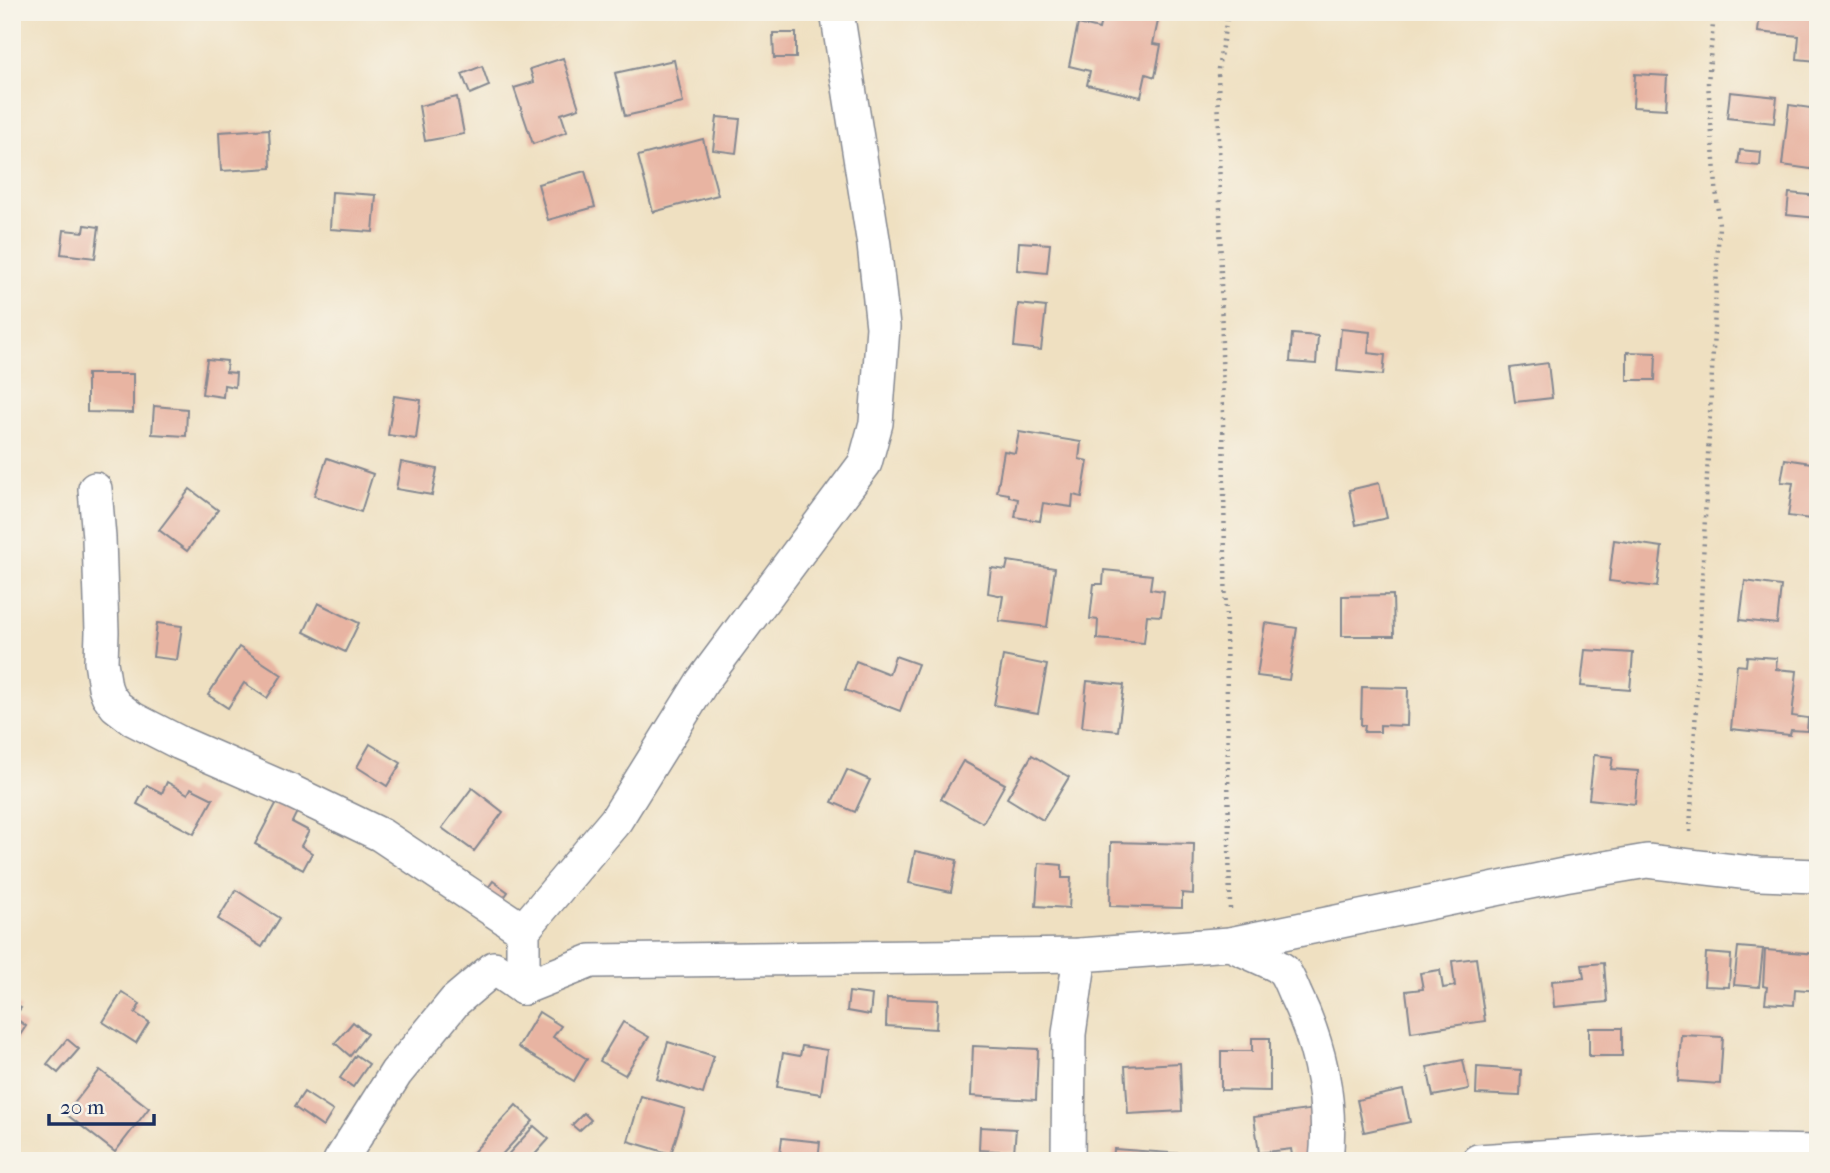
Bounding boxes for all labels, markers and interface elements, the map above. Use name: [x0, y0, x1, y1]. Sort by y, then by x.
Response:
scale bar: [49, 1082, 154, 1126]
text: 20 m: [60, 1095, 105, 1119]

